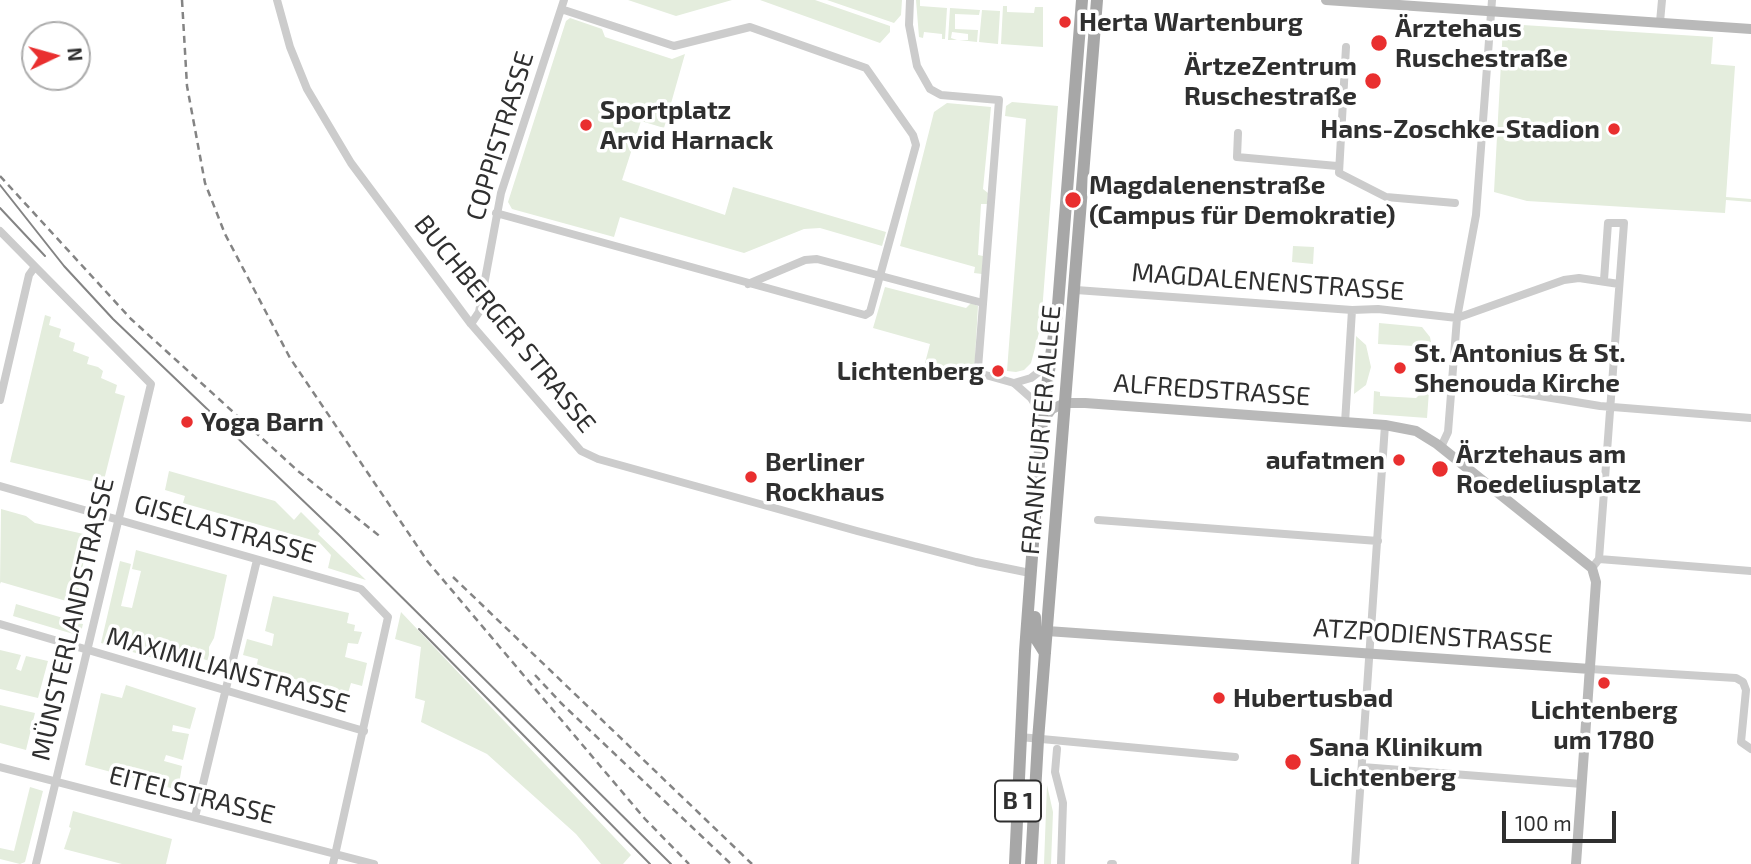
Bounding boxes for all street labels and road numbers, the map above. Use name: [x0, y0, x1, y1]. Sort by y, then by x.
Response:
street label: COPPISTRASSE: [459, 48, 541, 224]
street label: BUCHBERGER STRASSE: [408, 209, 602, 439]
street label: MAGDALENENSTRASSE: [1131, 257, 1405, 307]
street label: FRANKFURTER ALLEE: [1015, 304, 1067, 556]
street label: ALFREDSTRASSE: [1113, 368, 1311, 412]
street label: MÜNSTERLANDSTRASSE: [25, 474, 121, 764]
street label: GISELASTRASSE: [131, 488, 319, 570]
street label: ATZPODIENSTRASSE: [1312, 612, 1554, 660]
street label: MAXIMILIANSTRASSE: [103, 620, 353, 720]
street label: EITELSTRASSE: [106, 759, 278, 831]
road number: B 1: [995, 780, 1041, 822]

